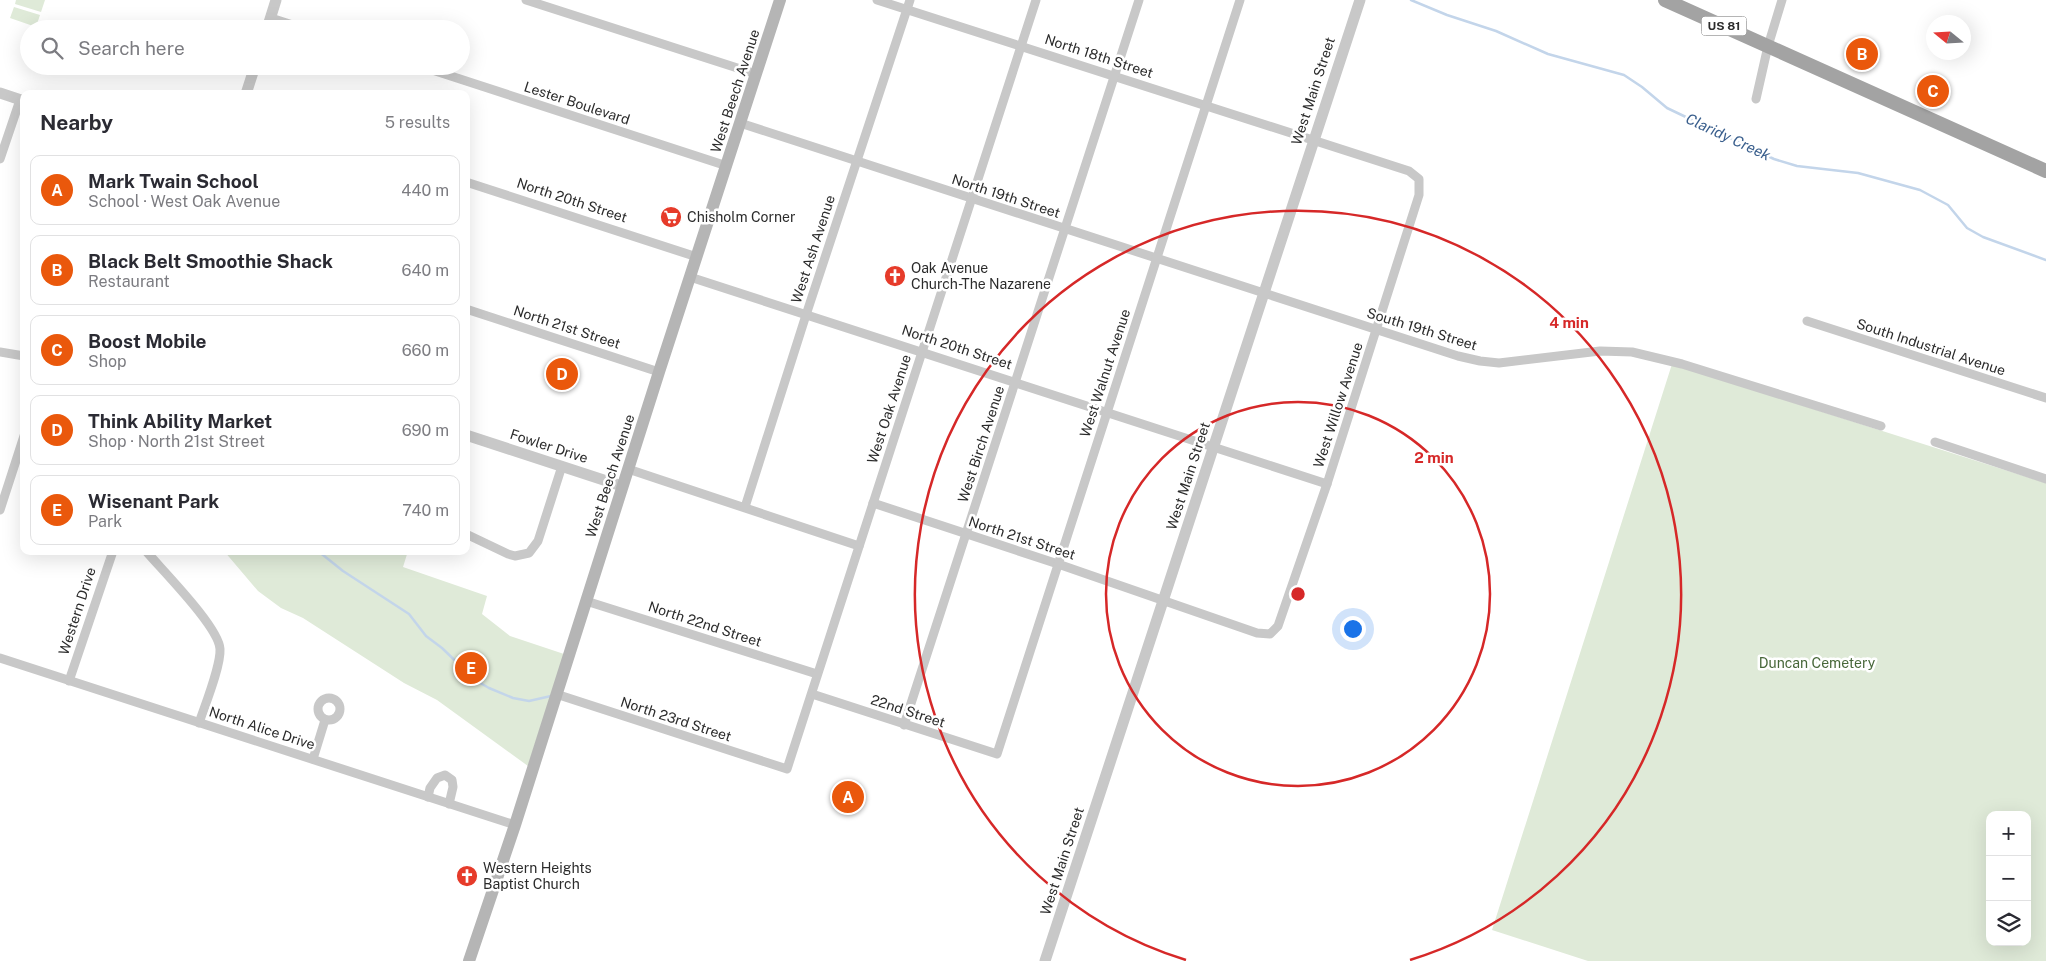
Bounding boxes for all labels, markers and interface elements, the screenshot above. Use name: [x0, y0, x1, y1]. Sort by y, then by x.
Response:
north arrow: [1926, 15, 1971, 60]
road number: US 81: [1702, 16, 1746, 36]
search box: [20, 20, 470, 75]
street label: West Beech Avenue: [707, 27, 763, 155]
street label: North 18th Street: [1043, 31, 1155, 81]
icon: search: [38, 34, 66, 62]
street label: West Main Street: [1288, 35, 1338, 147]
pin: B: [1846, 35, 1878, 73]
text: Search here: [78, 37, 185, 59]
pin: C: [1917, 72, 1949, 110]
street label: Lester Boulevard: [522, 78, 632, 128]
water label: Claridy Creek: [1683, 109, 1774, 164]
text: Nearby: [40, 110, 113, 135]
text: 5 results: [385, 113, 450, 132]
text: Mark Twain School: [88, 170, 259, 192]
street label: North 19th Street: [950, 171, 1062, 221]
street label: North 20th Street: [515, 175, 629, 225]
text: A: [51, 181, 63, 200]
text: 440 m: [401, 181, 449, 200]
text: School · West Oak Avenue: [88, 192, 280, 211]
street label: West Ash Avenue: [788, 193, 838, 305]
supermarket icon: Chisholm Corner: [659, 205, 683, 229]
place label: Chisholm Corner: [687, 209, 795, 225]
text: Black Belt Smoothie Shack: [88, 250, 333, 272]
place label: Oak Avenue Church-The Nazarene: [911, 260, 1051, 292]
text: B: [52, 261, 62, 280]
text: 640 m: [401, 261, 449, 280]
church icon: Oak Avenue Church-The Nazarene: [883, 264, 907, 288]
text: Restaurant: [88, 272, 170, 291]
street label: North 21st Street: [512, 302, 622, 352]
street label: South 19th Street: [1365, 305, 1479, 353]
street label: West Walnut Avenue: [1077, 307, 1133, 439]
text: 4 min: [1549, 314, 1589, 331]
street label: South Industrial Avenue: [1855, 315, 2008, 379]
street label: North 20th Street: [900, 322, 1014, 372]
text: Boost Mobile: [88, 330, 207, 352]
street label: West Willow Avenue: [1310, 340, 1366, 470]
text: C: [51, 341, 63, 360]
text: 660 m: [402, 341, 449, 360]
text: Shop: [88, 352, 127, 371]
street label: West Oak Avenue: [864, 352, 914, 465]
pin: D: [546, 355, 578, 393]
street label: West Birch Avenue: [955, 384, 1007, 504]
text: Think Ability Market: [88, 410, 272, 432]
street label: West Beech Avenue: [582, 412, 638, 540]
street label: West Main Street: [1163, 420, 1213, 532]
text: D: [51, 421, 63, 440]
text: 690 m: [402, 421, 449, 440]
street label: Fowler Drive: [508, 426, 590, 466]
text: Shop · North 21st Street: [88, 432, 265, 451]
text: 2 min: [1414, 449, 1454, 466]
text: Wisenant Park: [88, 490, 219, 512]
text: E: [52, 501, 62, 520]
text: 740 m: [402, 501, 449, 520]
text: Park: [88, 512, 122, 531]
street label: North 21st Street: [967, 513, 1077, 563]
street label: Western Drive: [55, 565, 99, 657]
centre of rings: [1289, 585, 1307, 603]
street label: North 22nd Street: [646, 598, 764, 650]
your location: [1340, 616, 1366, 642]
pin: E: [455, 649, 487, 687]
park label: Duncan Cemetery: [1759, 655, 1876, 671]
street label: 22nd Street: [869, 691, 947, 731]
street label: North 23rd Street: [618, 694, 734, 744]
street label: North Alice Drive: [207, 703, 317, 753]
pin: A: [832, 778, 864, 816]
street label: West Main Street: [1037, 805, 1087, 917]
map controls: [1986, 811, 2031, 946]
button: +: [1986, 811, 2031, 856]
button: −: [1986, 856, 2031, 901]
place label: Western Heights Baptist Church: [483, 860, 592, 892]
church icon: Western Heights Baptist Church: [455, 864, 479, 888]
button: layers: [1986, 901, 2031, 946]

